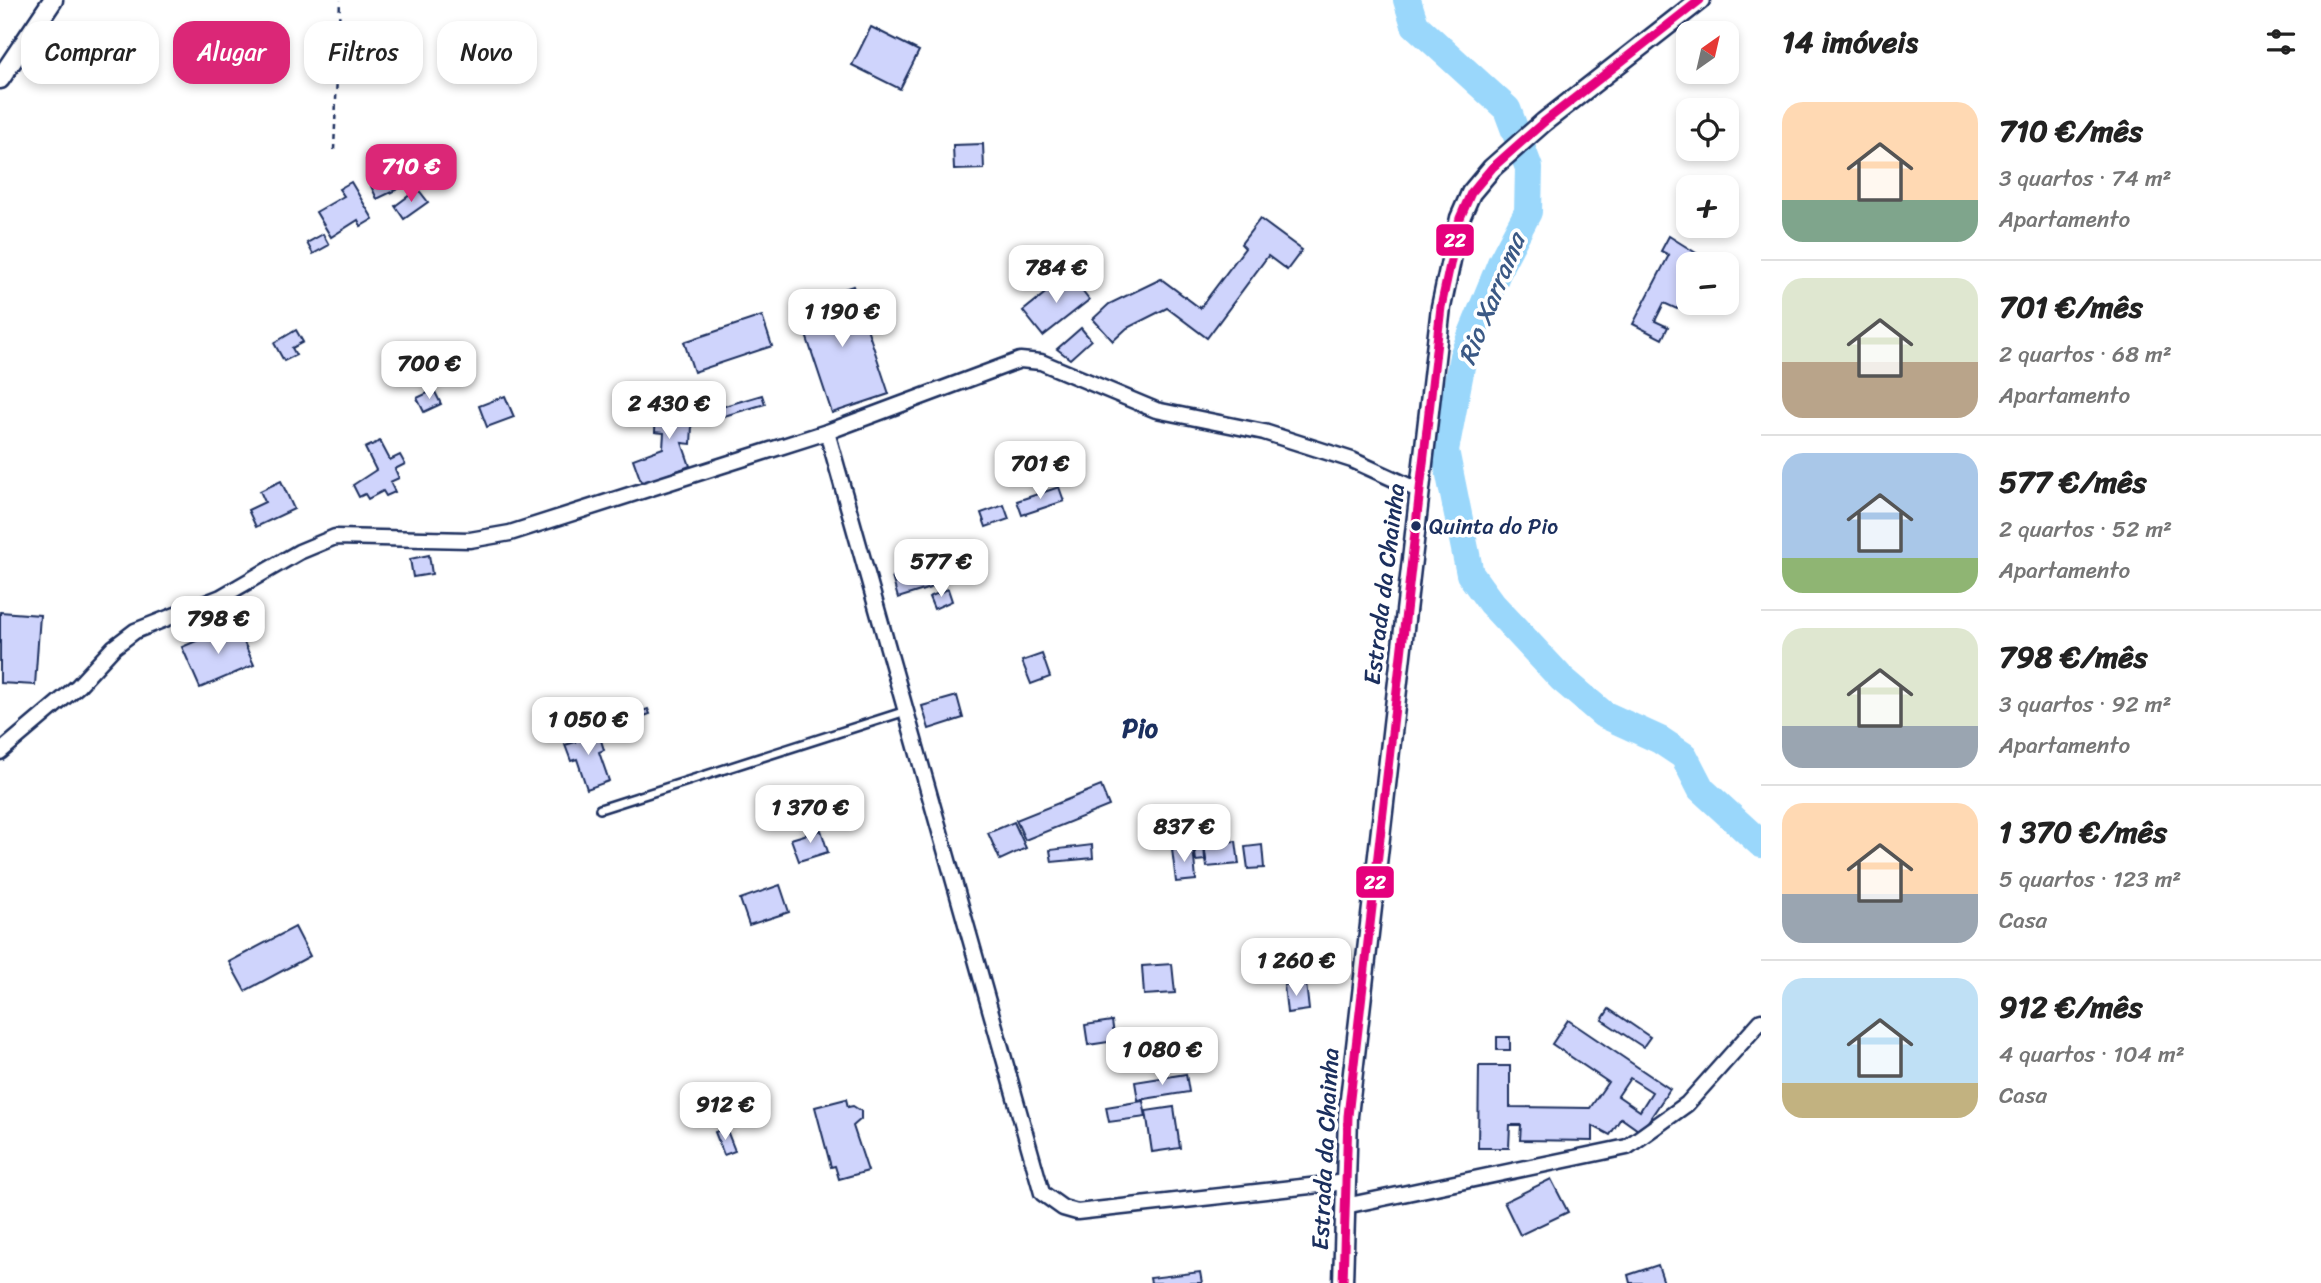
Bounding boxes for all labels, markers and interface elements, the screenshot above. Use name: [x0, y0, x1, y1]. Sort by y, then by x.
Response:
text: 14 imóveis: [1782, 15, 1918, 69]
chip: Comprar: [21, 21, 159, 84]
chip: Alugar: [173, 21, 290, 84]
chip: Filtros: [304, 21, 423, 84]
chip: Novo: [437, 21, 537, 84]
north arrow: [1676, 21, 1740, 84]
map controls: [1676, 21, 1739, 315]
icon: filters: [2262, 23, 2300, 61]
button: locate: [1676, 98, 1739, 161]
text: 710 €/mês: [1999, 104, 2143, 158]
icon: home: [1838, 130, 1922, 214]
pin: 710 €: [362, 144, 460, 204]
text: 710 €: [382, 146, 440, 187]
text: 3 quartos · 74 m²: [1999, 158, 2172, 199]
button: +: [1676, 175, 1739, 238]
text: Apartamento: [1999, 199, 2130, 240]
line badge: 22: [1435, 223, 1475, 257]
water label: Rio Xarrama: [1444, 223, 1539, 372]
text: 22: [1443, 224, 1466, 257]
pin: 784 €: [1007, 246, 1105, 305]
text: 784 €: [1025, 247, 1087, 288]
button: −: [1676, 252, 1739, 315]
text: 701 €/mês: [1999, 280, 2143, 334]
pin: 1 190 €: [777, 290, 907, 349]
text: 1 190 €: [804, 291, 880, 332]
icon: home: [1838, 306, 1922, 390]
text: 2 quartos · 68 m²: [1999, 334, 2172, 375]
pin: 700 €: [380, 342, 478, 401]
text: 700 €: [397, 343, 461, 384]
text: Apartamento: [1999, 375, 2130, 416]
pin: 2 430 €: [604, 382, 734, 441]
text: 2 430 €: [628, 383, 710, 424]
pin: 701 €: [991, 442, 1089, 501]
text: 701 €: [1011, 443, 1069, 484]
text: 577 €/mês: [1999, 455, 2146, 509]
street label: Estrada da Chainha: [1351, 481, 1417, 687]
icon: home: [1838, 481, 1922, 565]
place label: Quinta do Pio: [1429, 507, 1558, 546]
text: 2 quartos · 52 m²: [1999, 509, 2172, 550]
marker: Quinta do Pio: [1409, 519, 1423, 533]
pin: 577 €: [892, 540, 990, 599]
text: 577 €: [910, 541, 972, 582]
text: Apartamento: [1999, 550, 2130, 591]
pin: 798 €: [169, 596, 267, 656]
text: 798 €: [187, 598, 249, 639]
text: 798 €/mês: [1999, 630, 2148, 684]
icon: home: [1838, 656, 1922, 740]
text: 3 quartos · 92 m²: [1999, 684, 2172, 725]
pin: 1 050 €: [523, 698, 653, 757]
text: 1 050 €: [548, 699, 628, 740]
district label: Pio: [1122, 705, 1159, 751]
text: Apartamento: [1999, 725, 2130, 766]
pin: 1 370 €: [745, 786, 875, 845]
text: 1 370 €: [771, 787, 849, 828]
pin: 837 €: [1135, 804, 1233, 864]
text: 1 370 €/mês: [1999, 805, 2167, 859]
text: 837 €: [1154, 806, 1214, 847]
icon: home: [1838, 831, 1922, 915]
text: 5 quartos · 123 m²: [1999, 859, 2181, 900]
line badge: 22: [1355, 865, 1395, 899]
text: 22: [1363, 866, 1386, 899]
text: Casa: [1999, 900, 2047, 941]
pin: 1 260 €: [1231, 939, 1361, 998]
text: 1 260 €: [1257, 940, 1335, 981]
text: 912 €/mês: [1999, 980, 2142, 1034]
icon: home: [1838, 1006, 1922, 1090]
pin: 1 080 €: [1097, 1028, 1227, 1087]
text: 1 080 €: [1122, 1029, 1202, 1070]
text: 4 quartos · 104 m²: [1999, 1034, 2185, 1075]
street label: Estrada da Chainha: [1299, 1047, 1351, 1251]
text: Casa: [1999, 1075, 2047, 1116]
pin: 912 €: [676, 1082, 774, 1142]
text: 912 €: [696, 1084, 754, 1125]

